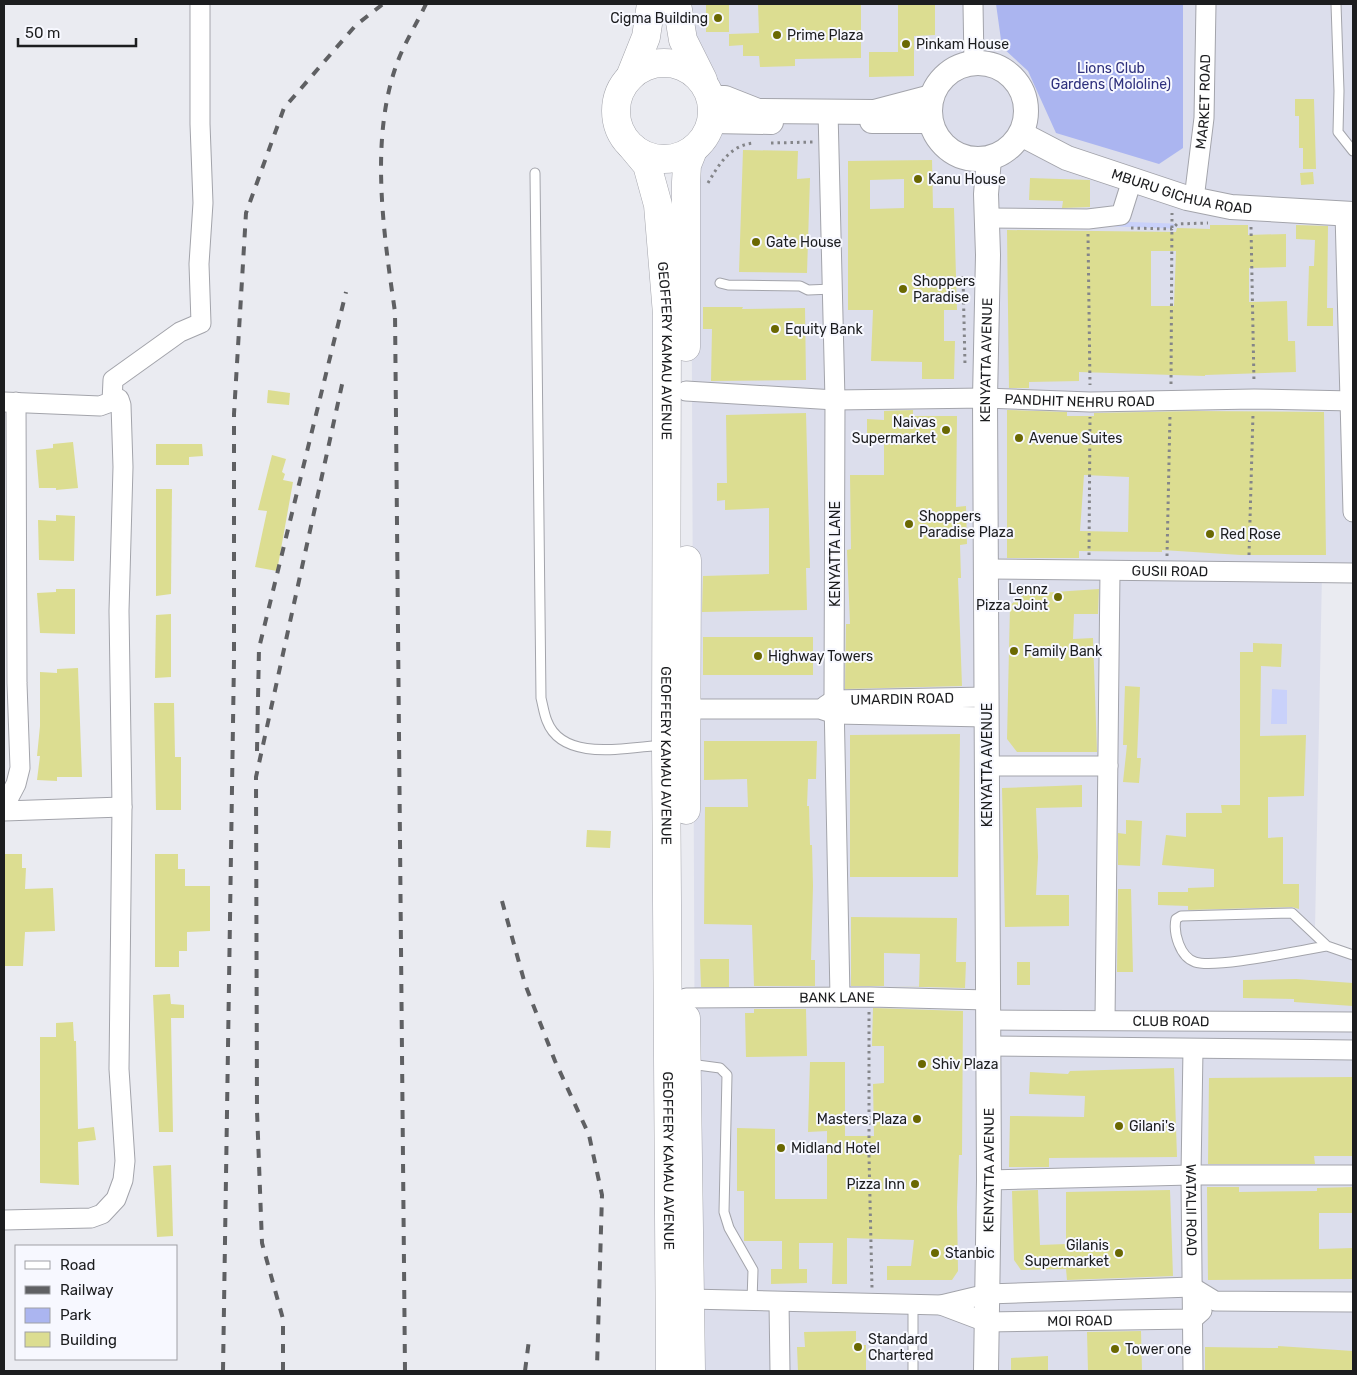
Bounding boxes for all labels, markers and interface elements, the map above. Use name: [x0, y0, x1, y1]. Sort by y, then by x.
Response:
place label: Cigma Building: [610, 10, 708, 27]
marker: Cigma Building: [712, 12, 724, 24]
scale bar: [18, 15, 135, 47]
text: 50 m: [25, 24, 60, 42]
place label: Prime Plaza: [787, 27, 863, 44]
marker: Prime Plaza: [771, 29, 783, 41]
place label: Pinkam House: [916, 36, 1009, 53]
marker: Pinkam House: [900, 38, 912, 50]
street label: MARKET ROAD: [1192, 54, 1214, 150]
park label: Lions Club Gardens (Mololine): [1051, 60, 1171, 93]
street label: MBURU GICHUA ROAD: [1109, 165, 1253, 217]
place label: Kanu House: [928, 171, 1006, 188]
marker: Kanu House: [912, 173, 924, 185]
place label: Gate House: [766, 234, 842, 251]
marker: Gate House: [750, 236, 762, 248]
street label: GEOFFERY KAMAU AVENUE: [654, 261, 676, 440]
place label: Shoppers Paradise: [913, 273, 975, 306]
marker: Shoppers Paradise: [897, 283, 909, 295]
street label: KENYATTA AVENUE: [976, 298, 996, 422]
place label: Equity Bank: [785, 321, 863, 338]
marker: Equity Bank: [769, 323, 781, 335]
street label: PANDHIT NEHRU ROAD: [1004, 390, 1155, 411]
place label: Naivas Supermarket: [852, 414, 937, 447]
marker: Naivas Supermarket: [940, 424, 952, 436]
place label: Avenue Suites: [1029, 430, 1122, 447]
marker: Avenue Suites: [1013, 432, 1025, 444]
street label: KENYATTA LANE: [827, 501, 844, 607]
place label: Shoppers Paradise Plaza: [919, 508, 1014, 541]
marker: Shoppers Paradise Plaza: [903, 518, 915, 530]
place label: Red Rose: [1220, 526, 1281, 543]
marker: Red Rose: [1204, 528, 1216, 540]
street label: GUSII ROAD: [1132, 562, 1208, 580]
place label: Lennz Pizza Joint: [976, 581, 1049, 614]
marker: Lennz Pizza Joint: [1052, 591, 1064, 603]
place label: Family Bank: [1024, 643, 1103, 660]
marker: Family Bank: [1008, 645, 1020, 657]
place label: Highway Towers: [768, 648, 873, 665]
marker: Highway Towers: [752, 650, 764, 662]
street label: GEOFFERY KAMAU AVENUE: [657, 666, 675, 845]
street label: UMARDIN ROAD: [850, 689, 954, 708]
street label: KENYATTA AVENUE: [979, 703, 996, 827]
street label: BANK LANE: [799, 988, 875, 1006]
street label: CLUB ROAD: [1132, 1012, 1210, 1030]
place label: Shiv Plaza: [932, 1056, 998, 1073]
marker: Shiv Plaza: [916, 1058, 928, 1070]
street label: GEOFFERY KAMAU AVENUE: [660, 1071, 678, 1250]
street label: KENYATTA AVENUE: [980, 1108, 998, 1233]
place label: Masters Plaza: [817, 1111, 907, 1128]
marker: Masters Plaza: [911, 1113, 923, 1125]
place label: Gilani's: [1129, 1118, 1175, 1135]
marker: Gilani's: [1113, 1120, 1125, 1132]
place label: Midland Hotel: [791, 1140, 880, 1157]
marker: Midland Hotel: [775, 1142, 787, 1154]
street label: WATALII ROAD: [1182, 1164, 1200, 1256]
place label: Pizza Inn: [846, 1176, 905, 1193]
marker: Pizza Inn: [909, 1178, 921, 1190]
place label: Gilanis Supermarket: [1025, 1237, 1110, 1270]
legend: [15, 1245, 178, 1360]
place label: Stanbic: [945, 1245, 995, 1262]
marker: Stanbic: [929, 1247, 941, 1259]
marker: Gilanis Supermarket: [1113, 1247, 1125, 1259]
text: Road: [60, 1256, 96, 1274]
text: Railway: [60, 1281, 114, 1299]
text: Park: [60, 1306, 91, 1324]
street label: MOI ROAD: [1047, 1312, 1113, 1330]
text: Building: [60, 1331, 117, 1349]
place label: Standard Chartered: [868, 1331, 934, 1364]
marker: Standard Chartered: [852, 1341, 864, 1353]
place label: Tower one: [1125, 1341, 1191, 1358]
marker: Tower one: [1109, 1343, 1121, 1355]

